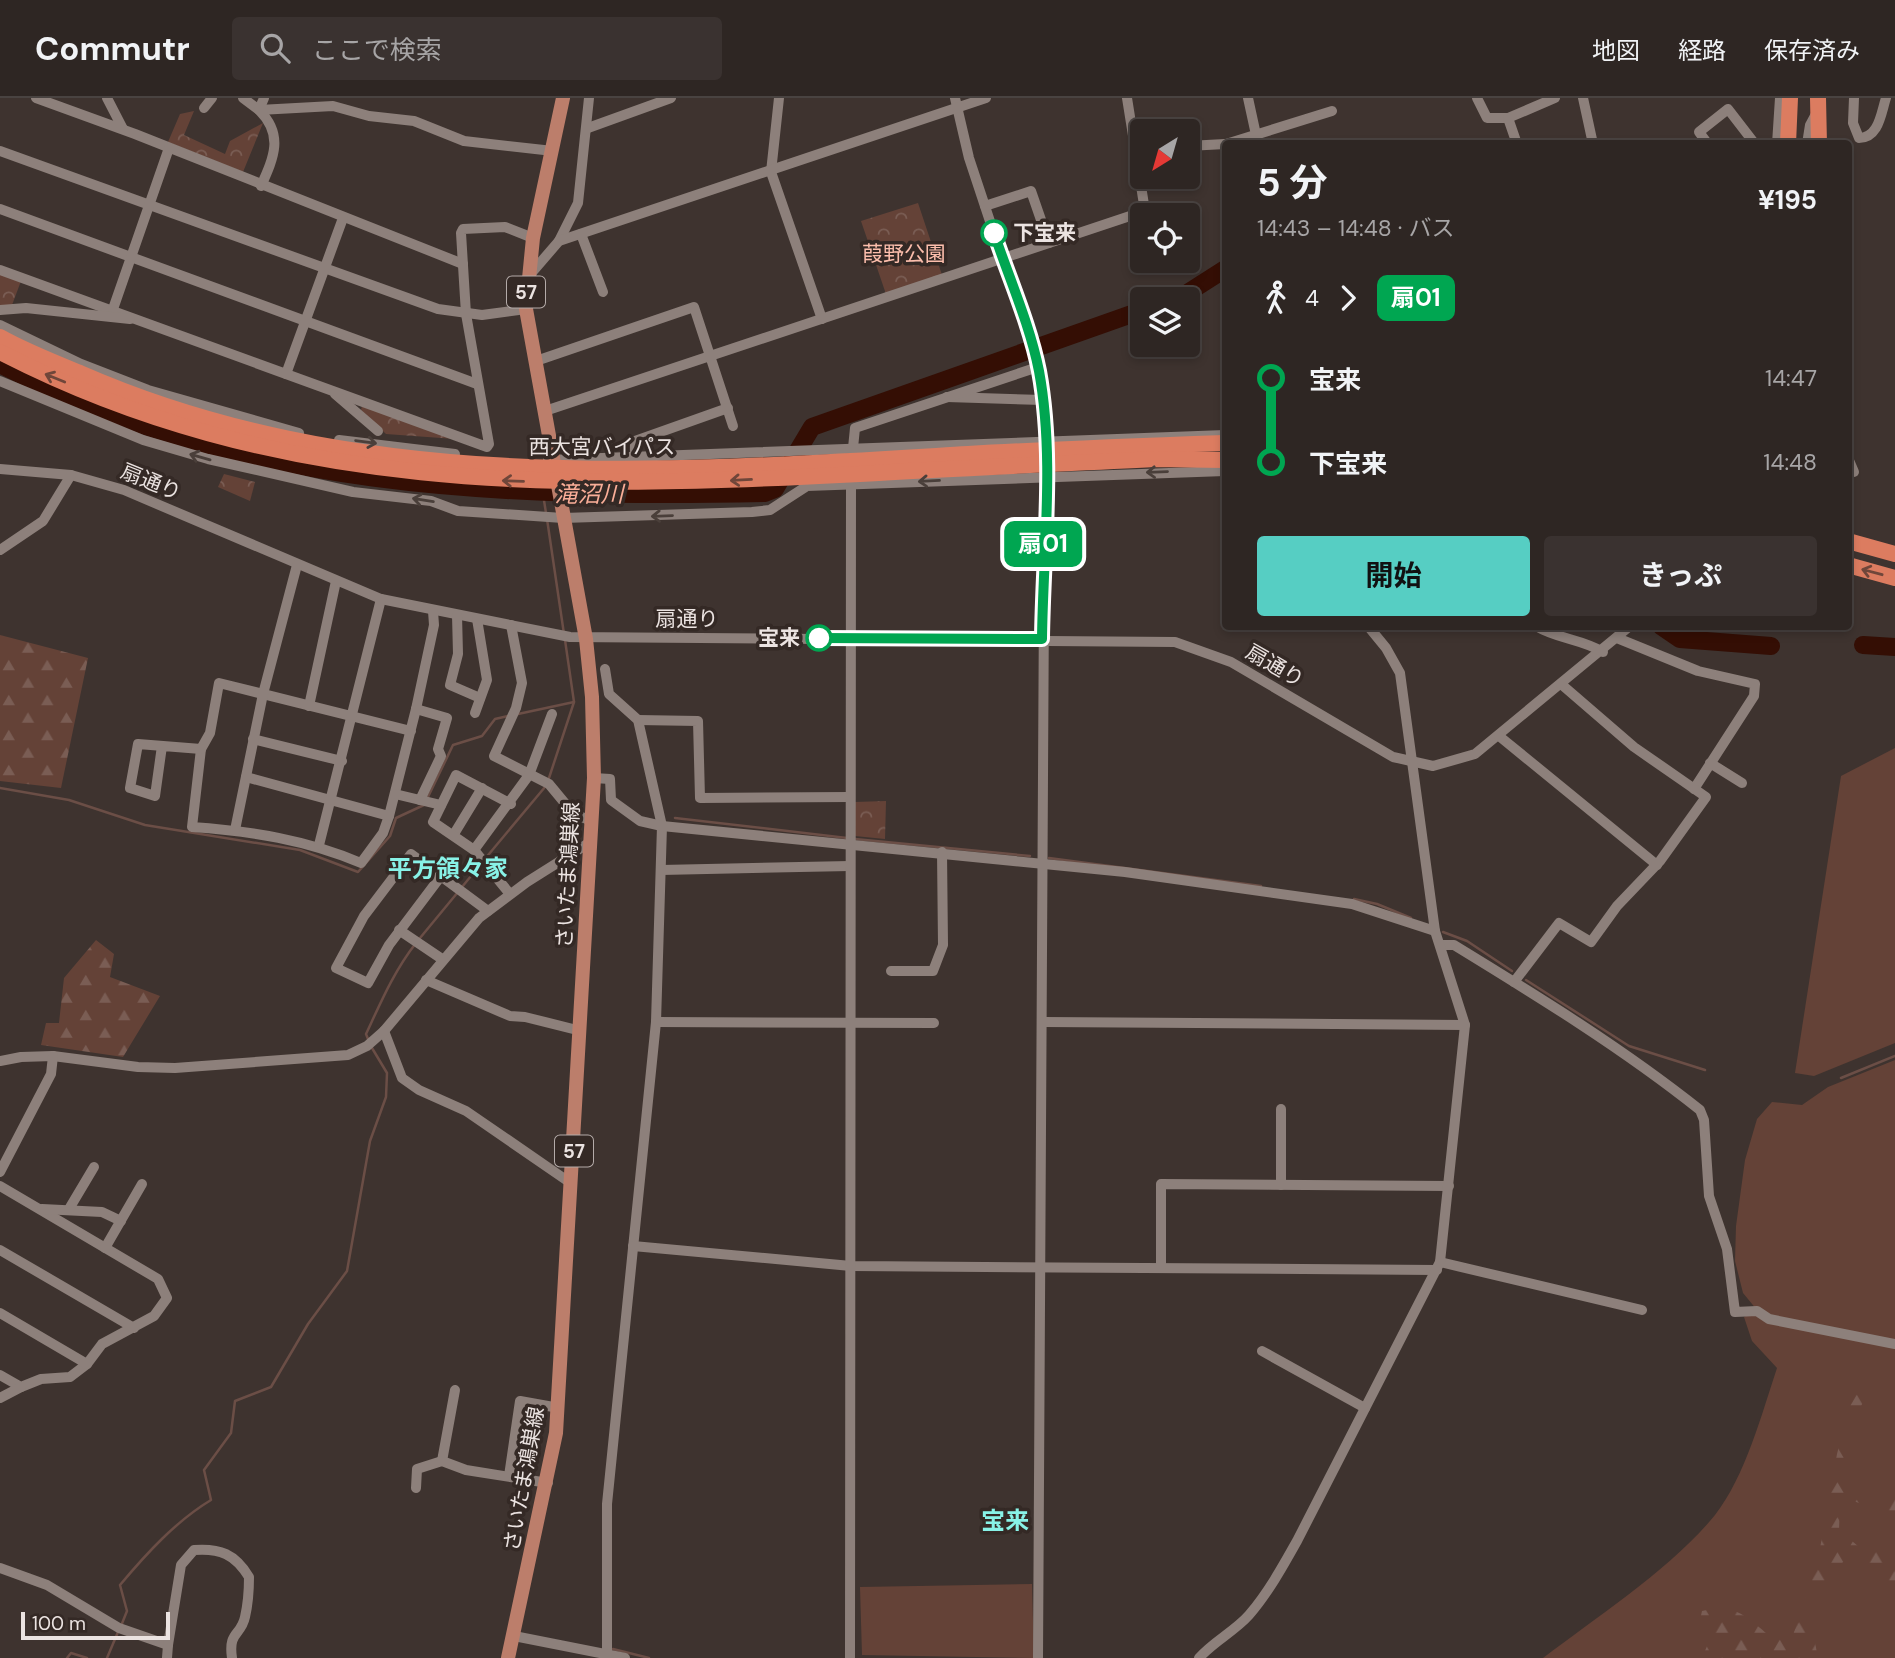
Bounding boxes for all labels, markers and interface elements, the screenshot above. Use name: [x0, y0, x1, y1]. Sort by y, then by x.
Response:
search box: [232, 17, 722, 80]
text: Commutr: [35, 27, 190, 70]
icon: search: [256, 29, 294, 67]
text: ここで検索: [312, 33, 442, 67]
text: 地図: [1592, 35, 1640, 66]
text: 経路: [1678, 35, 1726, 66]
text: 保存済み: [1764, 35, 1860, 66]
north arrow: [1130, 119, 1200, 189]
map controls: [1130, 119, 1200, 357]
text: 5 分: [1257, 158, 1328, 208]
text: ¥195: [1758, 183, 1817, 217]
button: locate: [1130, 203, 1200, 273]
text: 14:43 – 14:48 · バス: [1257, 213, 1454, 243]
place label: 下宝来: [1013, 219, 1076, 247]
marker: 下宝来: [981, 220, 1007, 246]
park label: 葭野公園: [862, 240, 946, 268]
road number: 57: [507, 276, 545, 308]
icon: walk: [1257, 279, 1295, 317]
icon: forward: [1329, 279, 1367, 317]
text: 扇01: [1391, 282, 1441, 313]
text: 4: [1305, 283, 1319, 313]
button: layers: [1130, 287, 1200, 357]
text: 宝来: [1309, 363, 1361, 397]
text: 14:47: [1765, 363, 1817, 393]
one-way arrow: [45, 370, 66, 383]
street label: 西大宮バイパス: [529, 433, 675, 461]
one-way arrow: [354, 436, 377, 449]
text: 下宝来: [1309, 447, 1387, 481]
text: 14:48: [1763, 447, 1817, 477]
one-way arrow: [190, 450, 212, 463]
street label: 扇通り: [117, 457, 185, 507]
one-way arrow: [1146, 466, 1169, 479]
one-way arrow: [730, 473, 753, 486]
one-way arrow: [918, 474, 941, 487]
one-way arrow: [502, 475, 525, 488]
water label: 滝沼川: [555, 479, 627, 509]
one-way arrow: [412, 493, 435, 506]
one-way arrow: [650, 509, 673, 522]
line badge: 扇01: [1003, 521, 1083, 567]
text: 扇01: [1018, 528, 1068, 559]
button: 開始: [1257, 536, 1530, 616]
button: きっぷ: [1544, 536, 1817, 616]
one-way arrow: [1861, 565, 1883, 578]
street label: 扇通り: [656, 605, 719, 633]
place label: 宝来: [758, 624, 800, 652]
marker: 宝来: [806, 625, 832, 651]
street label: 扇通り: [1241, 638, 1309, 694]
street label: さいたま鴻巣線: [550, 801, 586, 949]
district label: 平方領々家: [388, 853, 508, 884]
road number: 57: [555, 1135, 593, 1166]
street label: さいたま鴻巣線: [498, 1404, 550, 1554]
district label: 宝来: [981, 1505, 1029, 1536]
scale bar: [21, 1609, 170, 1641]
text: 100 m: [32, 1611, 86, 1636]

